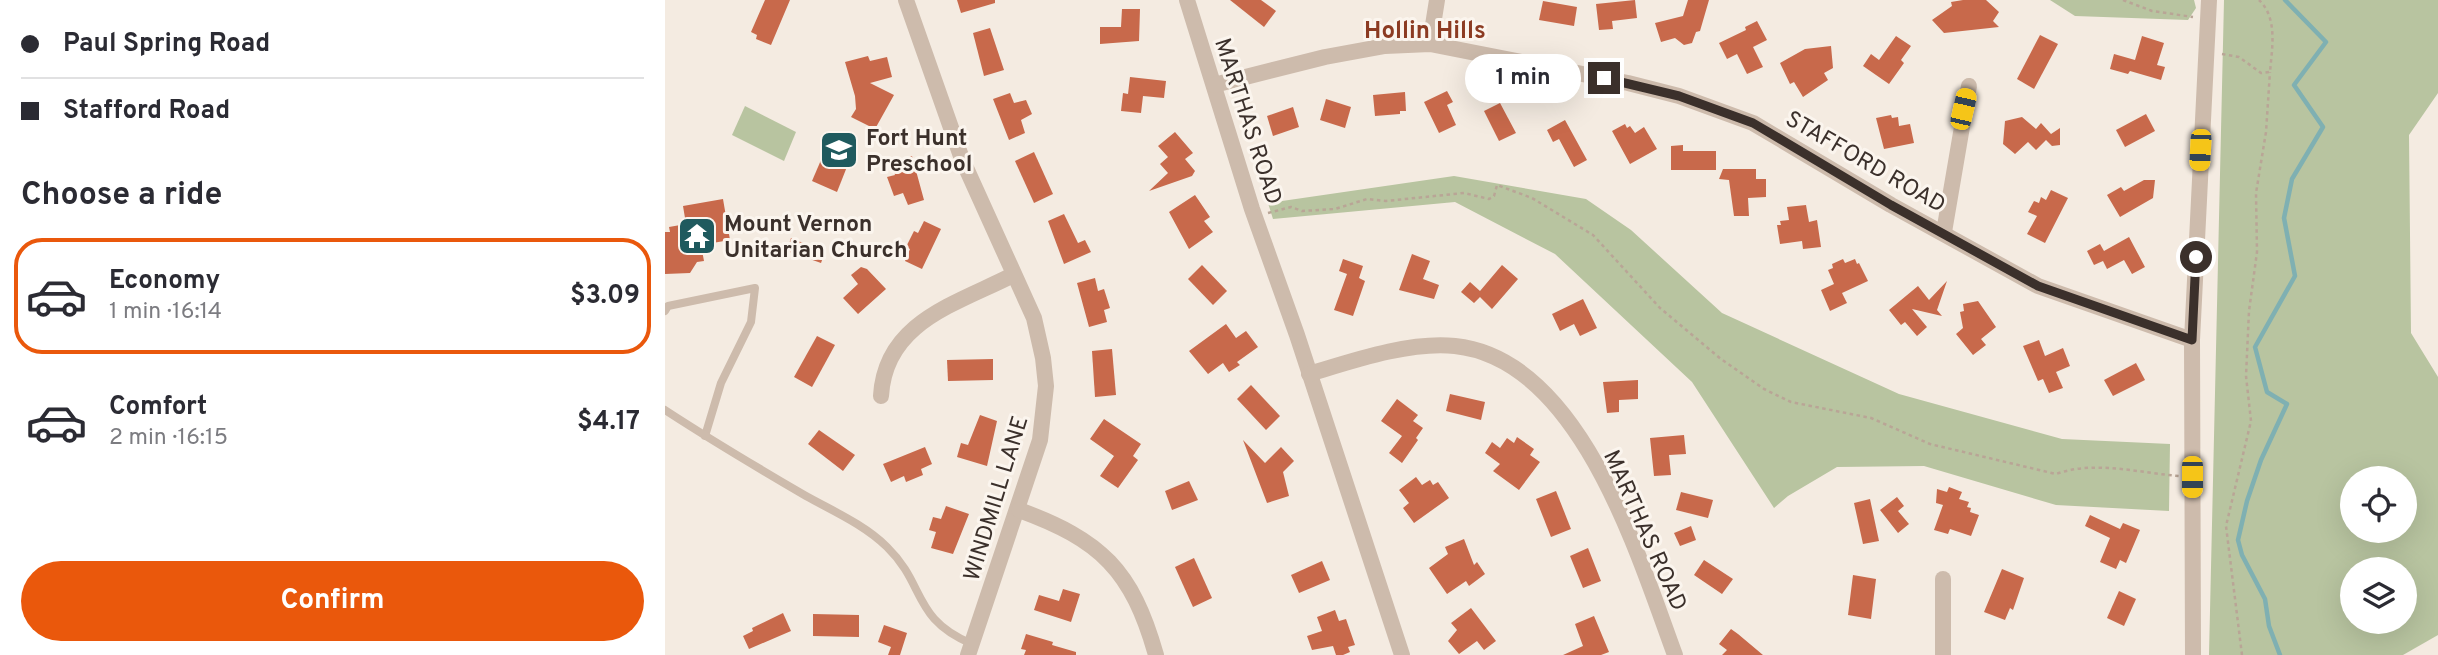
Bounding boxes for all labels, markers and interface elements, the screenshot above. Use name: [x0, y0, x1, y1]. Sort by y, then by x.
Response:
district label: Hollin Hills: [1364, 17, 1486, 47]
text: Paul Spring Road: [63, 28, 270, 61]
street label: MARTHAS ROAD: [1206, 35, 1287, 209]
callout: 1 min: [1464, 54, 1579, 102]
route end: [1588, 62, 1620, 94]
text: 1 min: [1495, 64, 1551, 93]
car: [1949, 86, 1978, 132]
text: Stafford Road: [63, 95, 230, 128]
street label: STAFFORD ROAD: [1780, 106, 1950, 221]
place label: Fort Hunt Preschool: [866, 125, 972, 180]
car: [2189, 128, 2212, 172]
school or university icon: Fort Hunt Preschool: [818, 129, 860, 171]
text: Choose a ride: [21, 176, 222, 216]
place label: Mount Vernon Unitarian Church: [724, 211, 908, 266]
temple icon: Mount Vernon Unitarian Church: [676, 215, 718, 257]
route start: [2180, 241, 2212, 273]
icon: car: [25, 265, 88, 328]
text: Economy: [109, 265, 220, 298]
text: $3.09: [570, 280, 640, 313]
text: 1 min · 16:14: [109, 298, 222, 327]
icon: car: [25, 391, 88, 454]
text: Comfort: [109, 391, 207, 424]
text: $4.17: [577, 406, 640, 439]
street label: WINDMILL LANE: [959, 413, 1036, 585]
text: 2 min · 16:15: [109, 424, 228, 453]
street label: MARTHAS ROAD: [1595, 446, 1692, 616]
car: [2182, 456, 2203, 498]
map controls: [2340, 466, 2417, 634]
button: locate: [2340, 466, 2417, 543]
button: layers: [2340, 557, 2417, 634]
button: Confirm: [21, 561, 644, 641]

